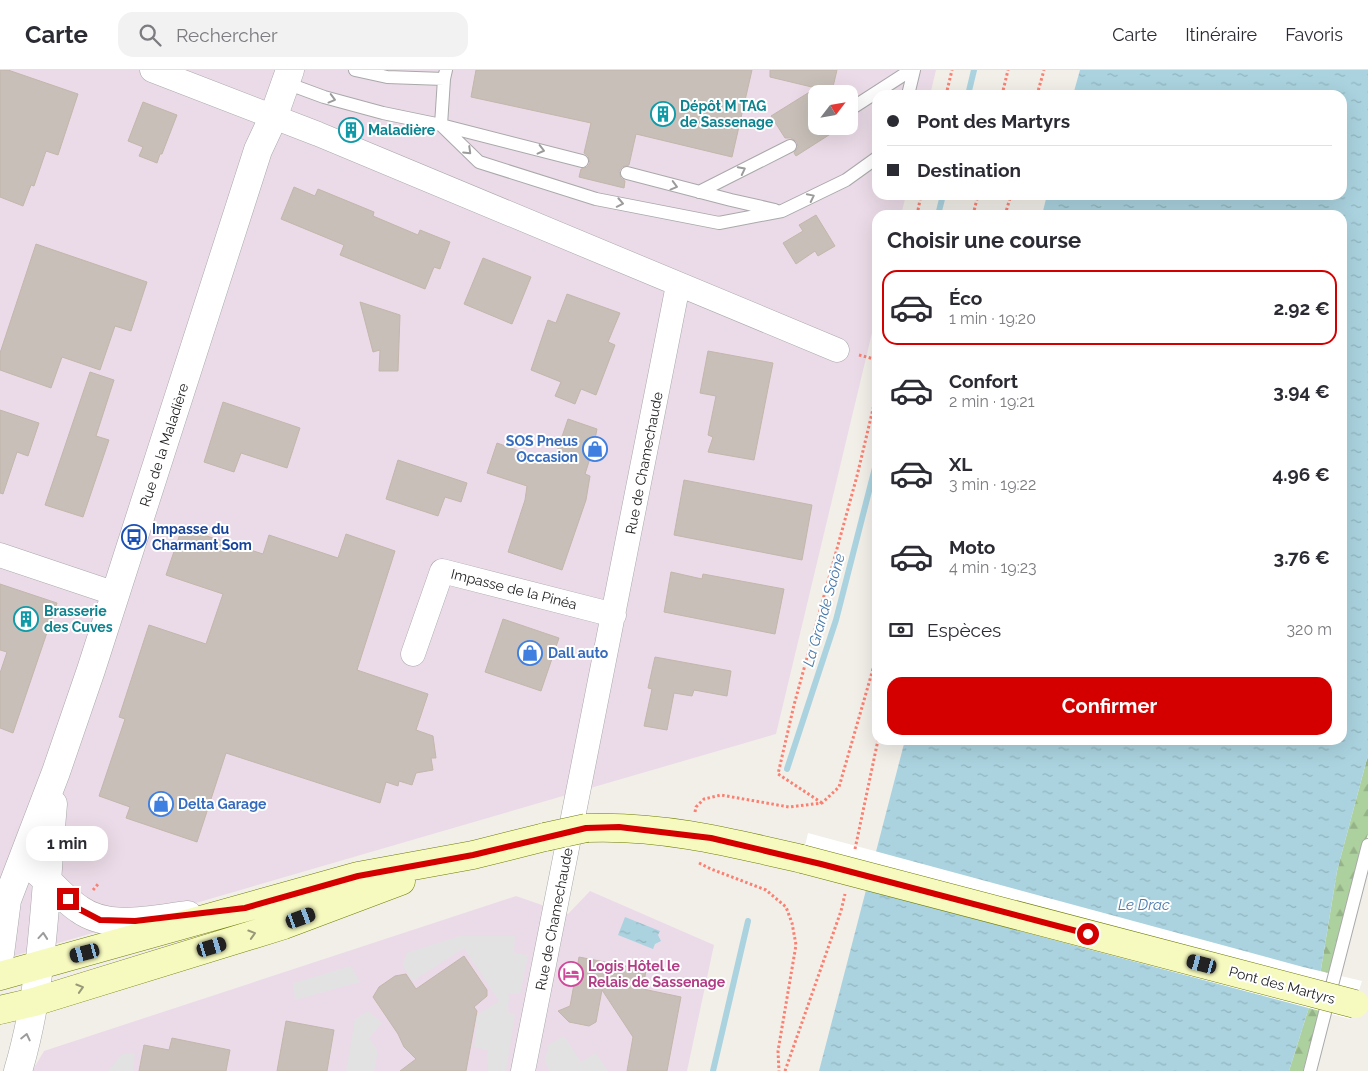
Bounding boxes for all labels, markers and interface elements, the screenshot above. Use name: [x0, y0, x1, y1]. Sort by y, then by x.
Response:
search box: [118, 12, 468, 57]
text: Carte: [25, 20, 88, 49]
icon: search: [136, 21, 164, 49]
text: Rechercher: [176, 24, 278, 46]
text: Carte: [1112, 24, 1157, 45]
text: Itinéraire: [1185, 24, 1257, 45]
text: Favoris: [1285, 24, 1343, 45]
north arrow: [808, 85, 858, 135]
map controls: [808, 85, 858, 135]
one-way arrow: [328, 94, 336, 104]
place label: Dépôt M TAG de Sassenage: [680, 98, 774, 130]
building icon: Dépôt M TAG de Sassenage: [650, 101, 676, 127]
text: Pont des Martyrs: [917, 110, 1070, 132]
building icon: Maladière: [338, 117, 364, 143]
place label: Maladière: [368, 122, 436, 138]
one-way arrow: [536, 144, 545, 155]
one-way arrow: [462, 145, 471, 154]
text: Destination: [917, 159, 1021, 181]
one-way arrow: [737, 166, 746, 176]
one-way arrow: [670, 180, 678, 190]
one-way arrow: [806, 193, 815, 203]
one-way arrow: [615, 198, 624, 208]
text: Choisir une course: [887, 227, 1081, 253]
icon: car: [889, 285, 934, 330]
text: Éco: [949, 287, 982, 309]
text: 2.92 €: [1273, 297, 1330, 319]
text: 1 min · 19:20: [949, 309, 1036, 328]
icon: car: [889, 368, 934, 413]
text: Confort: [949, 370, 1018, 392]
text: 3.94 €: [1273, 380, 1330, 402]
street label: Rue de la Maladière: [136, 381, 192, 509]
street label: Rue de Chamechaude: [622, 390, 666, 536]
text: 2 min · 19:21: [949, 392, 1035, 411]
place label: SOS Pneus Occasion: [506, 433, 578, 465]
shop icon: SOS Pneus Occasion: [582, 436, 608, 462]
icon: car: [889, 451, 934, 496]
text: XL: [949, 453, 972, 475]
text: 4.96 €: [1272, 463, 1330, 485]
text: 3 min · 19:22: [949, 475, 1036, 494]
place label: Impasse du Charmant Som: [152, 521, 252, 553]
bus stop icon: Impasse du Charmant Som: [121, 524, 147, 550]
icon: car: [889, 534, 934, 579]
text: Moto: [949, 536, 995, 558]
text: 3.76 €: [1274, 546, 1330, 568]
water label: La Grande Saône: [799, 551, 849, 669]
text: 4 min · 19:23: [949, 558, 1037, 577]
street label: Impasse de la Pinéa: [449, 566, 579, 612]
place label: Brasserie des Cuves: [44, 603, 113, 635]
building icon: Brasserie des Cuves: [13, 606, 39, 632]
icon: cash: [887, 616, 915, 644]
text: Espèces: [927, 619, 1001, 641]
text: 320 m: [1287, 620, 1332, 639]
shop icon: Dall auto: [517, 640, 543, 666]
place label: Dall auto: [548, 645, 609, 661]
button: Confirmer: [887, 677, 1332, 735]
shop icon: Delta Garage: [148, 791, 174, 817]
place label: Delta Garage: [178, 796, 267, 812]
callout: 1 min: [27, 826, 109, 862]
text: 1 min: [47, 834, 87, 853]
street label: Rue de Chamechaude: [532, 846, 576, 992]
route end: [57, 888, 79, 910]
water label: Le Drac: [1118, 896, 1170, 914]
car: [284, 906, 317, 930]
route start: [1077, 923, 1099, 945]
one-way arrow: [248, 930, 256, 940]
one-way arrow: [37, 932, 48, 940]
car: [195, 935, 228, 959]
car: [68, 942, 101, 964]
car: [1185, 953, 1218, 975]
place label: Logis Hôtel le Relais de Sassenage: [588, 958, 726, 990]
hotel icon: Logis Hôtel le Relais de Sassenage: [558, 961, 584, 987]
street label: Pont des Martyrs: [1227, 963, 1337, 1007]
one-way arrow: [76, 983, 84, 993]
one-way arrow: [20, 1032, 31, 1041]

